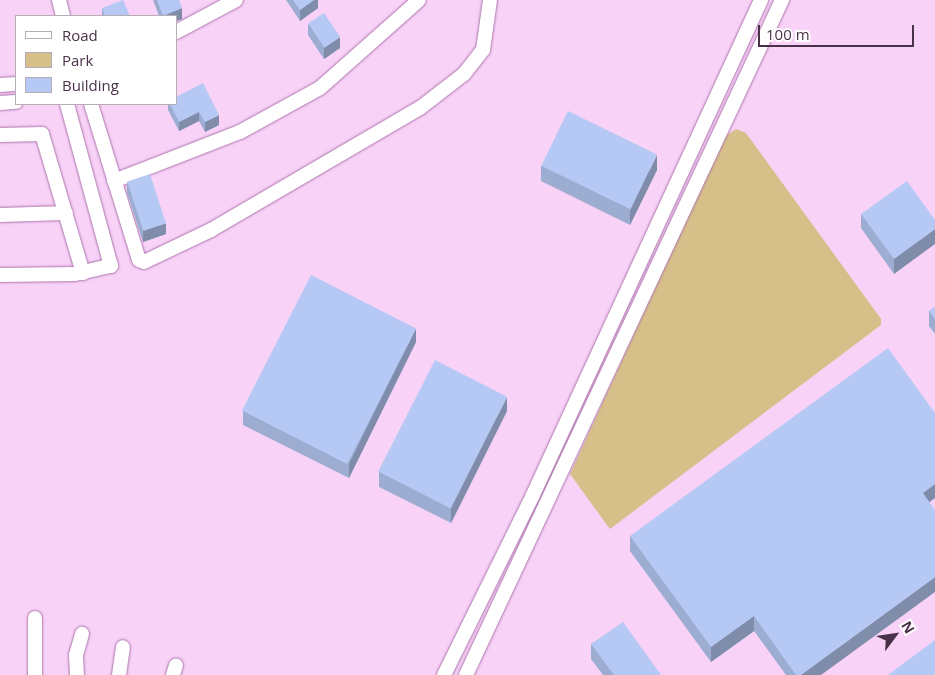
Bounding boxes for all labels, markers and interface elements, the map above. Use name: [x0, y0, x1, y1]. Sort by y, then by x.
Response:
legend: [15, 15, 178, 105]
scale bar: [760, 15, 916, 47]
text: 100 m: [766, 24, 810, 44]
text: Road: [62, 25, 98, 45]
text: Park: [62, 50, 93, 70]
text: Building: [62, 75, 119, 95]
north arrow: [870, 610, 920, 660]
text: N: [897, 617, 919, 637]

